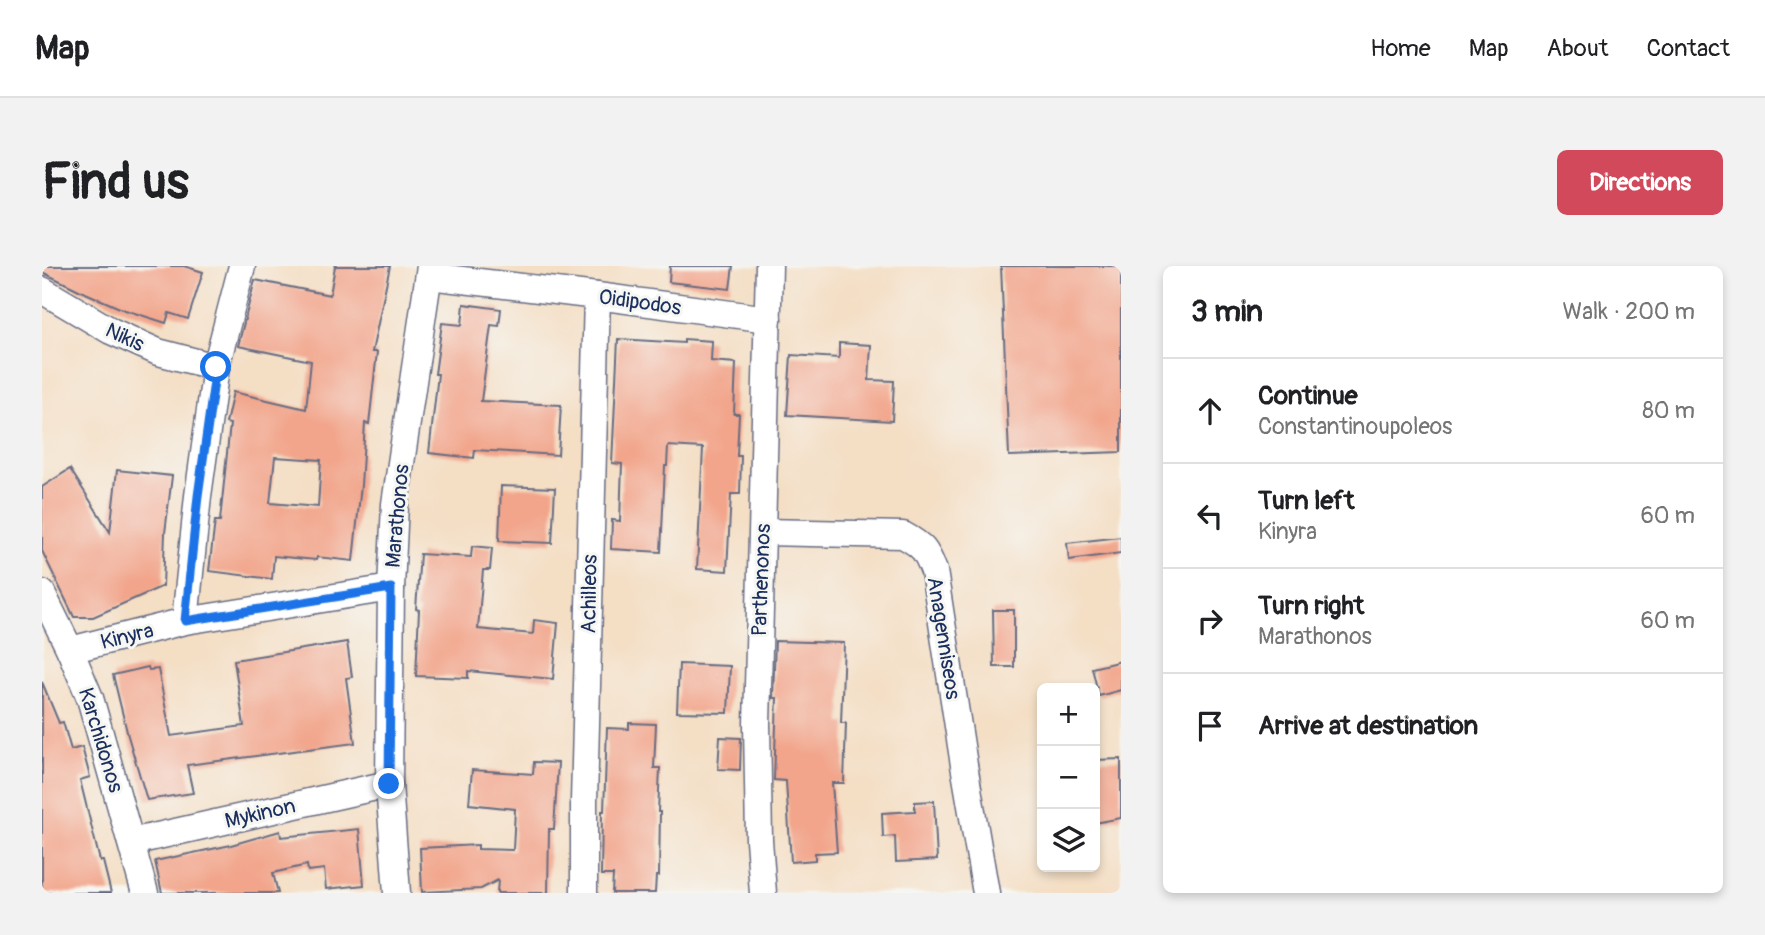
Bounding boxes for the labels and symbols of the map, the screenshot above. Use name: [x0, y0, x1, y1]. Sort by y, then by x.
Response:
street label: Oidipodos: [597, 283, 683, 322]
street label: Nikis: [101, 317, 149, 358]
route start: [200, 351, 231, 382]
street label: Marathonos: [380, 463, 416, 569]
street label: Parthenonos: [746, 523, 777, 637]
street label: Achilleos: [575, 554, 604, 634]
street label: Anagenniseos: [920, 575, 967, 702]
street label: Kinyra: [98, 617, 157, 656]
street label: Karchidonos: [72, 684, 129, 796]
route end: [373, 768, 404, 799]
street label: Mykinon: [222, 792, 298, 835]

